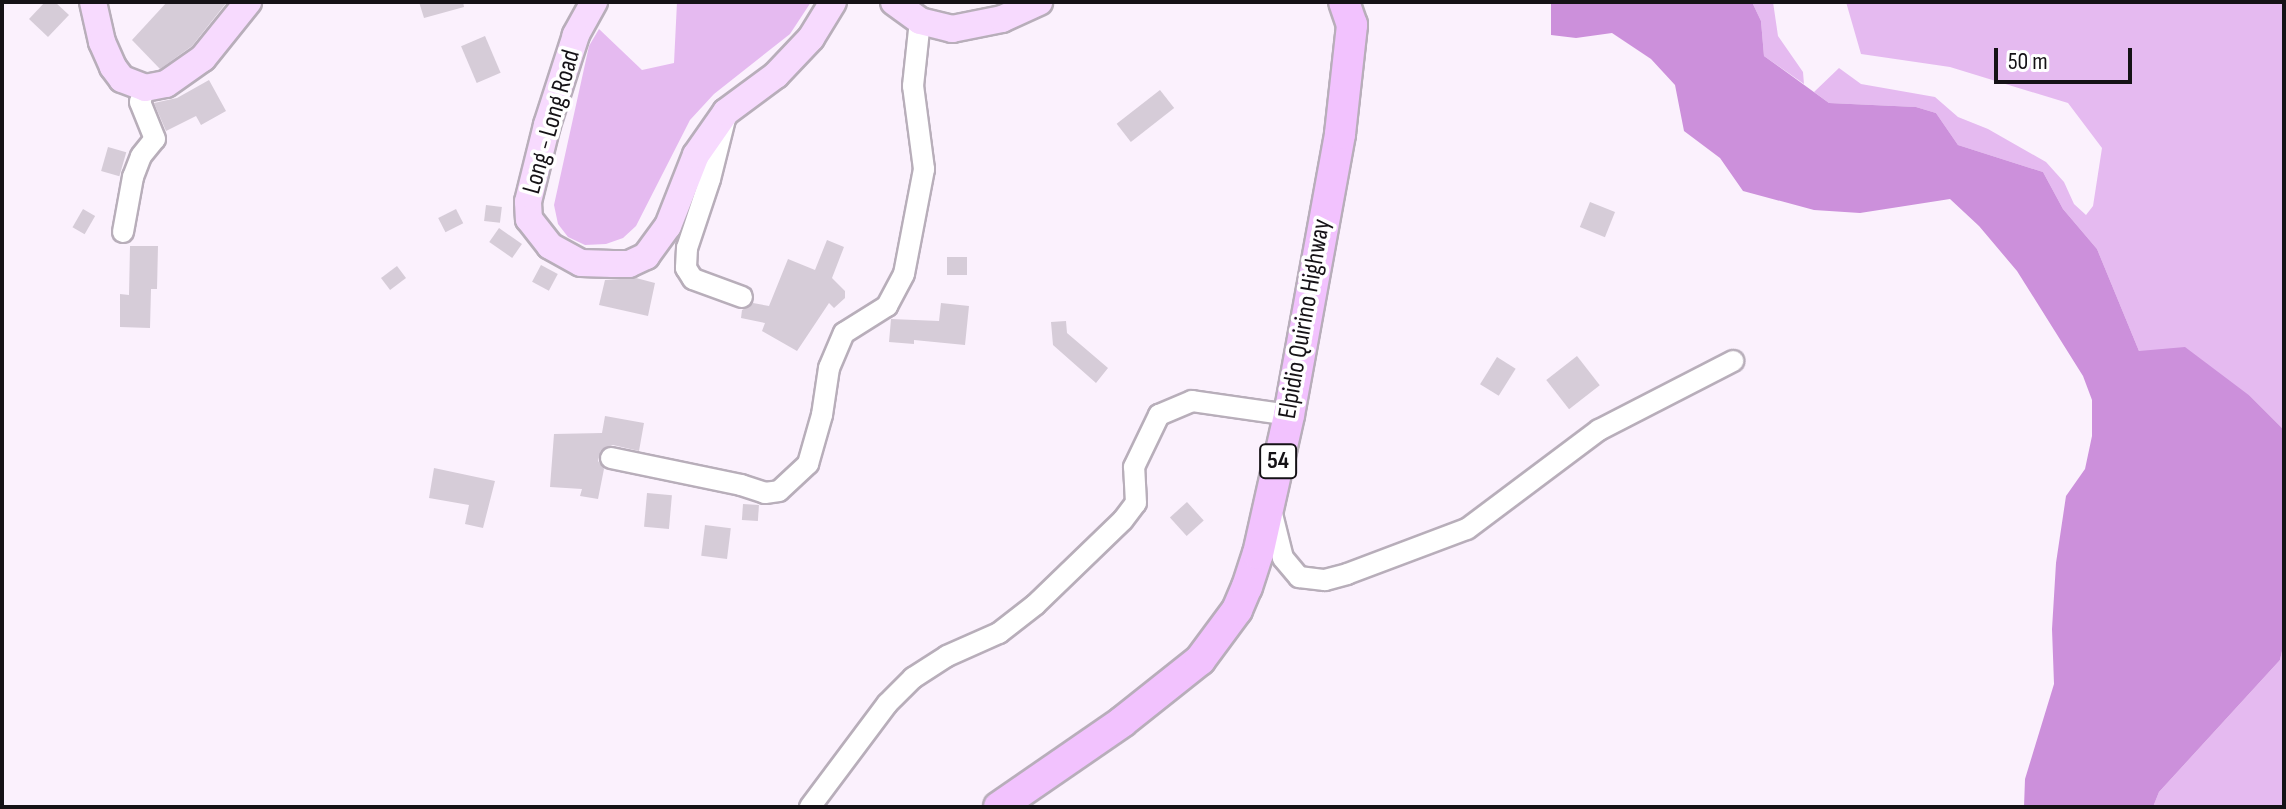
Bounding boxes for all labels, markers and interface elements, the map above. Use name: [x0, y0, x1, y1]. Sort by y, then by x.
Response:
scale bar: [1998, 32, 2136, 82]
street label: Long - Long Road: [517, 46, 587, 198]
text: 50 m: [2008, 47, 2048, 76]
street label: Elpidio Quirino Highway: [1272, 217, 1338, 421]
road number: 54: [1258, 441, 1298, 481]

